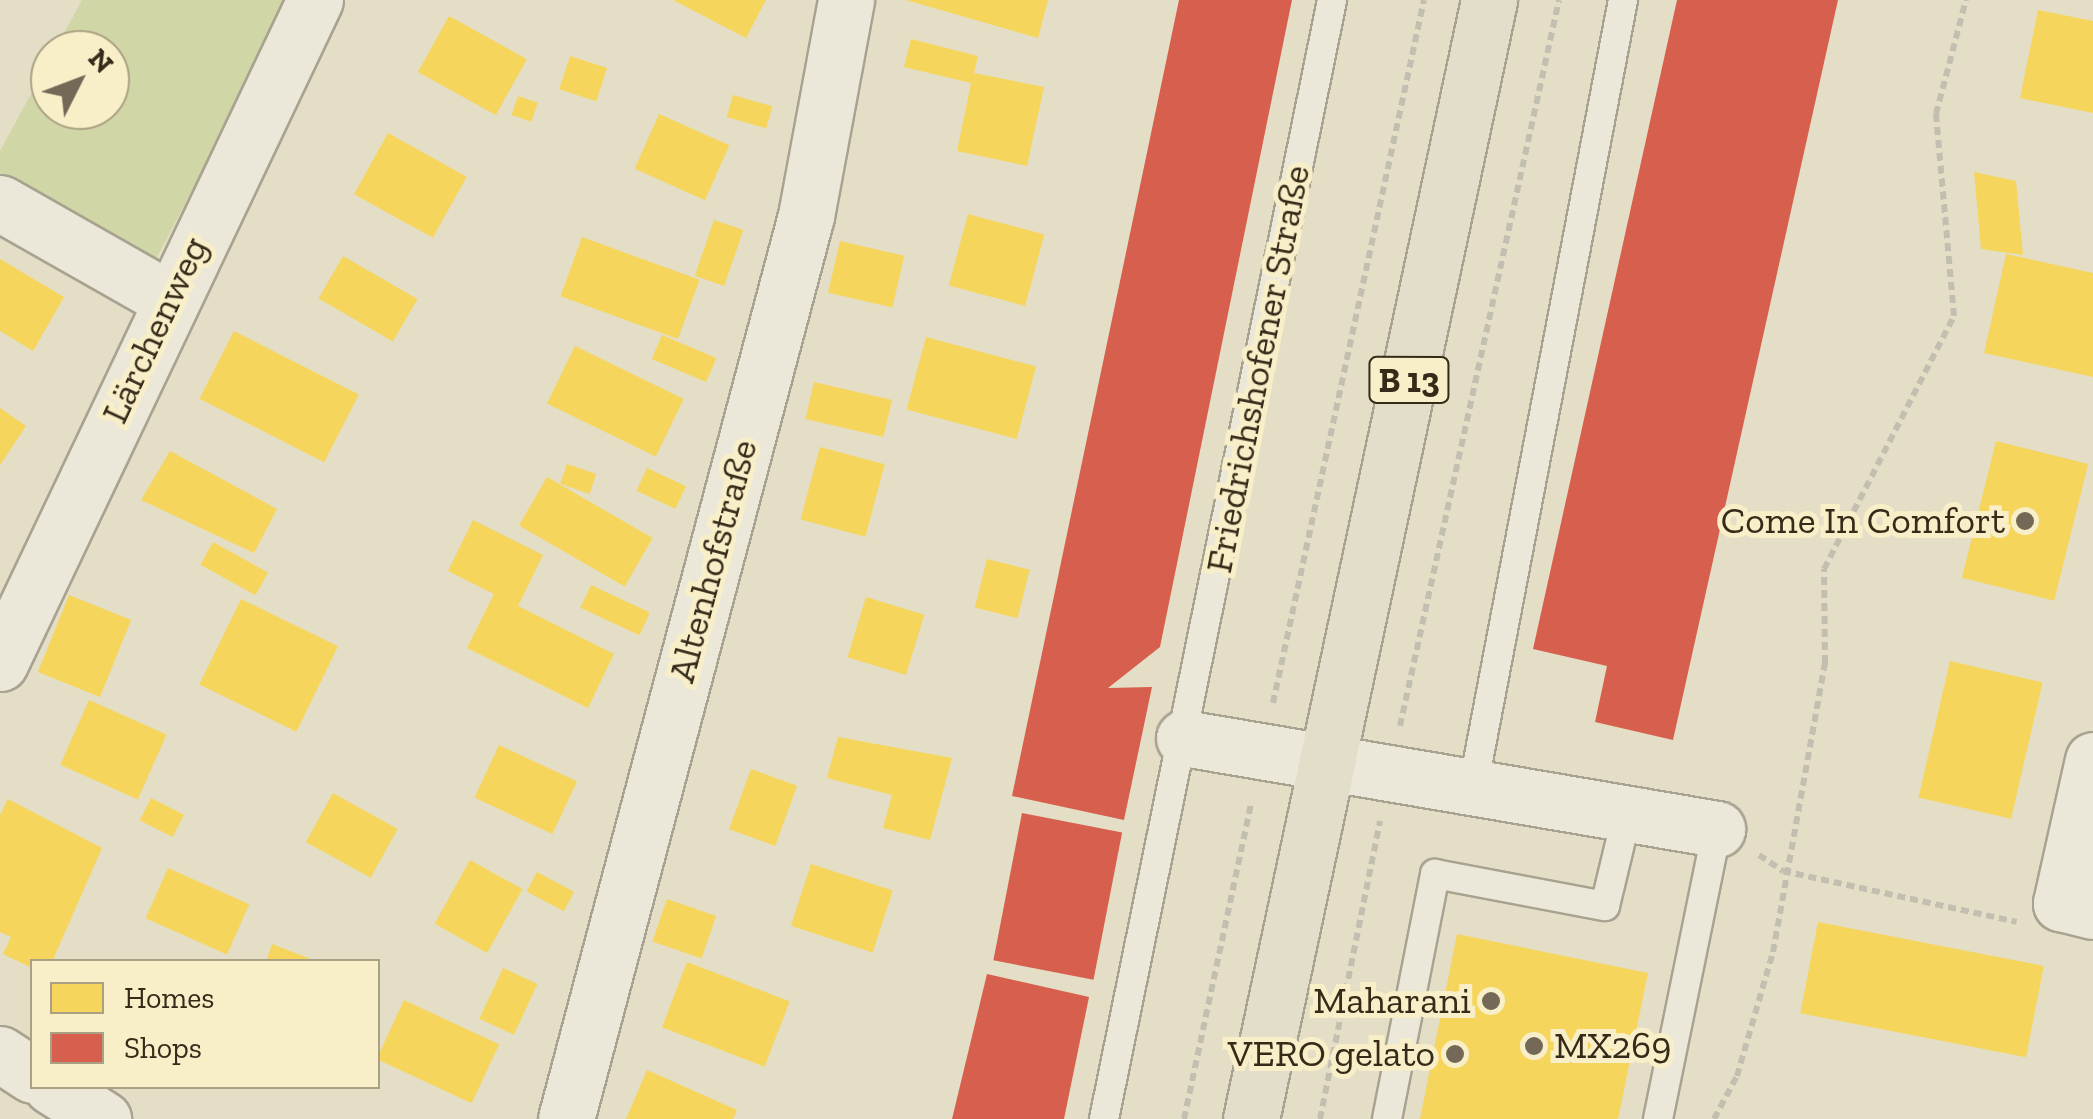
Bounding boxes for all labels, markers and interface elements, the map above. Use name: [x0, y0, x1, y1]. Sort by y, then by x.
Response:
north arrow: [30, 30, 130, 130]
text: N: [82, 42, 121, 80]
street label: Friedrichshofener Straße: [1196, 161, 1320, 577]
street label: Lärchenweg: [92, 230, 218, 430]
road number: B 13: [1366, 350, 1452, 410]
street label: Altenhofstraße: [659, 435, 767, 687]
place label: Come In Comfort: [1721, 498, 2005, 544]
marker: Come In Comfort: [2014, 510, 2036, 532]
legend: [30, 959, 380, 1089]
place label: Maharani: [1313, 978, 1471, 1024]
text: Homes: [124, 980, 214, 1016]
marker: Maharani: [1480, 990, 1502, 1012]
place label: MX269: [1554, 1023, 1671, 1069]
text: Shops: [124, 1030, 202, 1066]
place label: VERO gelato: [1228, 1031, 1435, 1077]
marker: MX269: [1523, 1035, 1545, 1057]
marker: VERO gelato: [1444, 1043, 1466, 1065]

